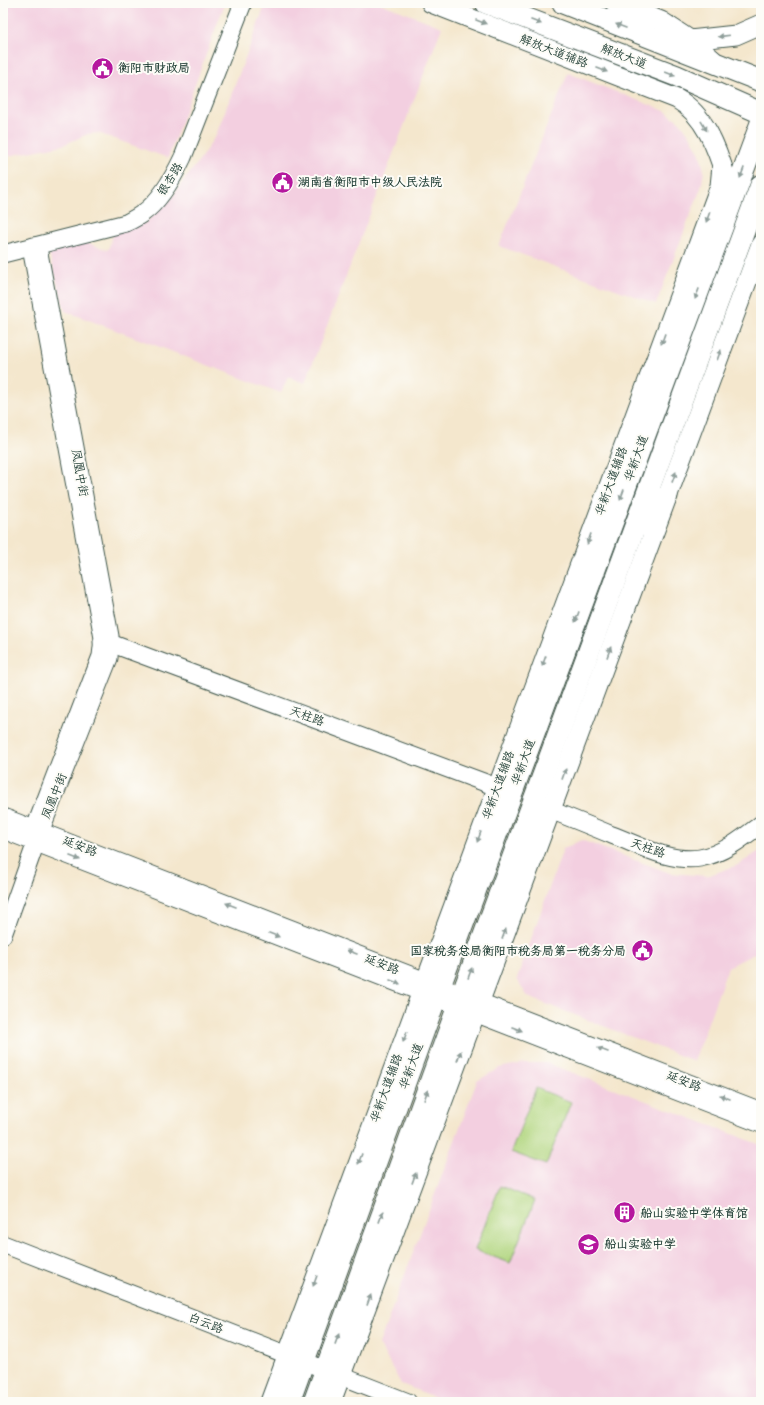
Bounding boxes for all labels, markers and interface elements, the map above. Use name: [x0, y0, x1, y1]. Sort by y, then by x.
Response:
one-way arrow: [475, 20, 487, 26]
one-way arrow: [530, 20, 542, 26]
one-way arrow: [614, 22, 626, 28]
street label: 解放大道辅路: [518, 29, 591, 71]
one-way arrow: [718, 33, 730, 39]
street label: 解放大道: [599, 38, 650, 72]
public building icon: 衡阳市财政局: [89, 55, 115, 81]
place label: 衡阳市财政局: [118, 58, 190, 76]
one-way arrow: [596, 67, 608, 73]
one-way arrow: [665, 71, 677, 77]
one-way arrow: [700, 121, 708, 131]
street label: 银杏路: [152, 158, 186, 199]
one-way arrow: [739, 167, 745, 179]
public building icon: 湖南省衡阳市中级人民法院: [270, 169, 296, 195]
place label: 湖南省衡阳市中级人民法院: [298, 172, 442, 190]
one-way arrow: [705, 211, 711, 223]
one-way arrow: [693, 289, 699, 301]
one-way arrow: [660, 333, 666, 345]
one-way arrow: [717, 349, 723, 361]
street label: 华新大道: [618, 432, 652, 483]
street label: 华新大道辅路: [589, 444, 631, 518]
street label: 凤凰中街: [68, 448, 94, 498]
one-way arrow: [672, 471, 678, 483]
one-way arrow: [618, 489, 624, 501]
one-way arrow: [586, 534, 592, 546]
one-way arrow: [573, 611, 579, 623]
one-way arrow: [607, 645, 613, 657]
one-way arrow: [541, 656, 547, 668]
street label: 天柱路: [287, 700, 327, 730]
street label: 华新大道: [505, 736, 539, 787]
street label: 华新大道辅路: [476, 748, 518, 822]
one-way arrow: [562, 767, 568, 779]
street label: 凤凰中街: [36, 770, 70, 821]
street label: 延安路: [60, 830, 100, 860]
one-way arrow: [476, 831, 482, 843]
street label: 天柱路: [628, 833, 668, 861]
one-way arrow: [69, 855, 81, 861]
one-way arrow: [224, 902, 236, 908]
one-way arrow: [502, 928, 508, 940]
one-way arrow: [269, 933, 281, 939]
public building icon: 国家税务总局衡阳市税务局第一税务分局: [629, 938, 655, 964]
place label: 国家税务总局衡阳市税务局第一税务分局: [410, 941, 626, 959]
street label: 延安路: [362, 948, 402, 978]
one-way arrow: [345, 949, 357, 955]
one-way arrow: [467, 966, 473, 978]
one-way arrow: [390, 980, 402, 986]
one-way arrow: [511, 1027, 523, 1033]
one-way arrow: [401, 1032, 407, 1044]
street label: 华新大道: [393, 1040, 427, 1091]
one-way arrow: [598, 1047, 609, 1053]
one-way arrow: [457, 1050, 463, 1062]
street label: 华新大道辅路: [364, 1051, 406, 1125]
street label: 延安路: [664, 1065, 704, 1095]
one-way arrow: [423, 1088, 429, 1100]
one-way arrow: [718, 1094, 730, 1100]
one-way arrow: [356, 1154, 362, 1166]
one-way arrow: [411, 1172, 417, 1184]
building icon: 船山实验中学体育馆: [612, 1200, 638, 1226]
place label: 船山实验中学体育馆: [640, 1203, 748, 1221]
one-way arrow: [379, 1211, 385, 1223]
school or university icon: 船山实验中学: [576, 1231, 602, 1257]
place label: 船山实验中学: [604, 1234, 676, 1252]
one-way arrow: [311, 1276, 317, 1288]
one-way arrow: [366, 1293, 372, 1305]
street label: 白云路: [186, 1307, 226, 1337]
one-way arrow: [334, 1333, 340, 1345]

